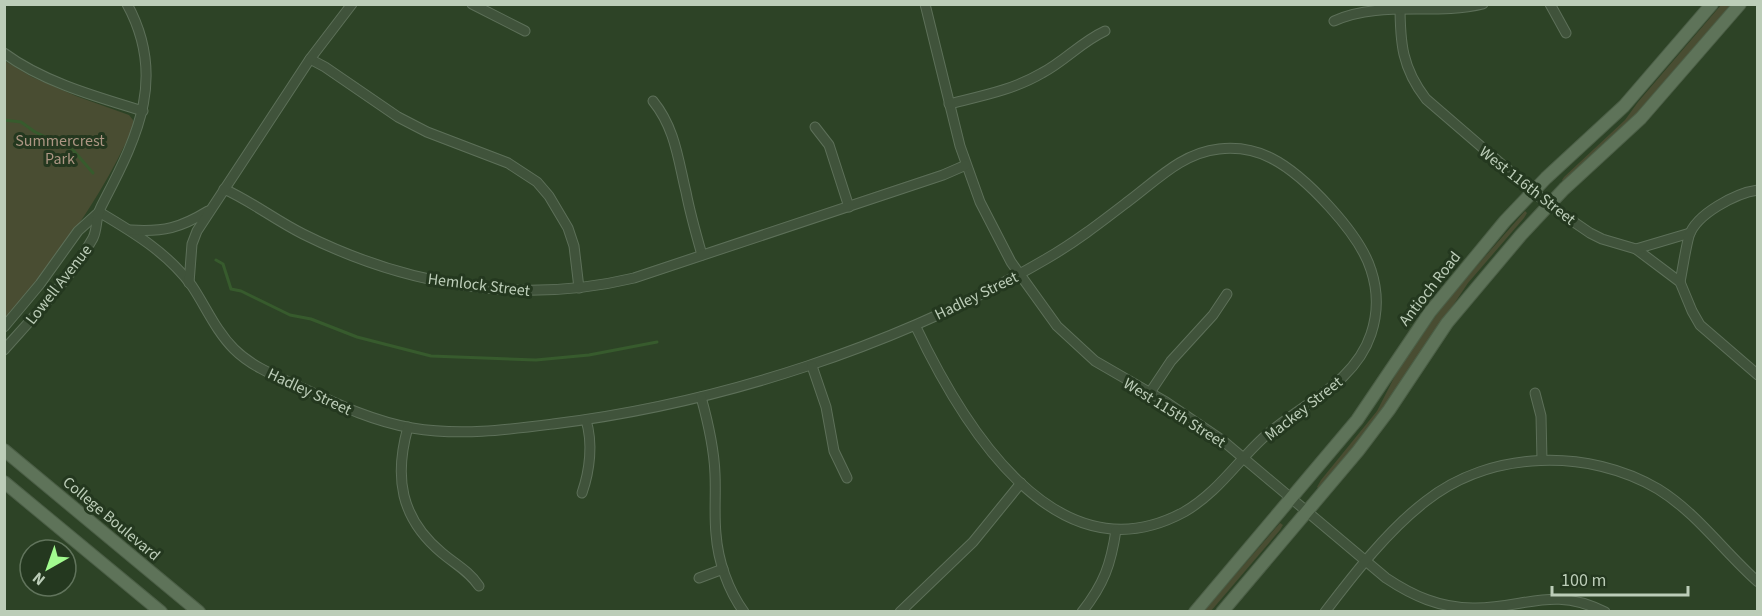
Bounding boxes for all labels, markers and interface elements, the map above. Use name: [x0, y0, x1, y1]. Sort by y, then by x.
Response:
park label: Summercrest Park: [15, 130, 105, 170]
street label: West 116th Street: [1475, 141, 1581, 231]
street label: Lowell Avenue: [20, 240, 97, 329]
street label: Antioch Road: [1394, 247, 1466, 330]
street label: Hadley Street: [931, 266, 1022, 326]
street label: Hemlock Street: [426, 268, 532, 302]
street label: Hadley Street: [264, 363, 356, 421]
street label: Mackey Street: [1260, 371, 1348, 446]
street label: West 115th Street: [1119, 373, 1230, 453]
street label: College Boulevard: [58, 471, 165, 566]
north arrow: [18, 538, 78, 598]
scale bar: [1552, 559, 1688, 597]
text: N: [28, 567, 50, 591]
text: 100 m: [1561, 568, 1606, 593]

